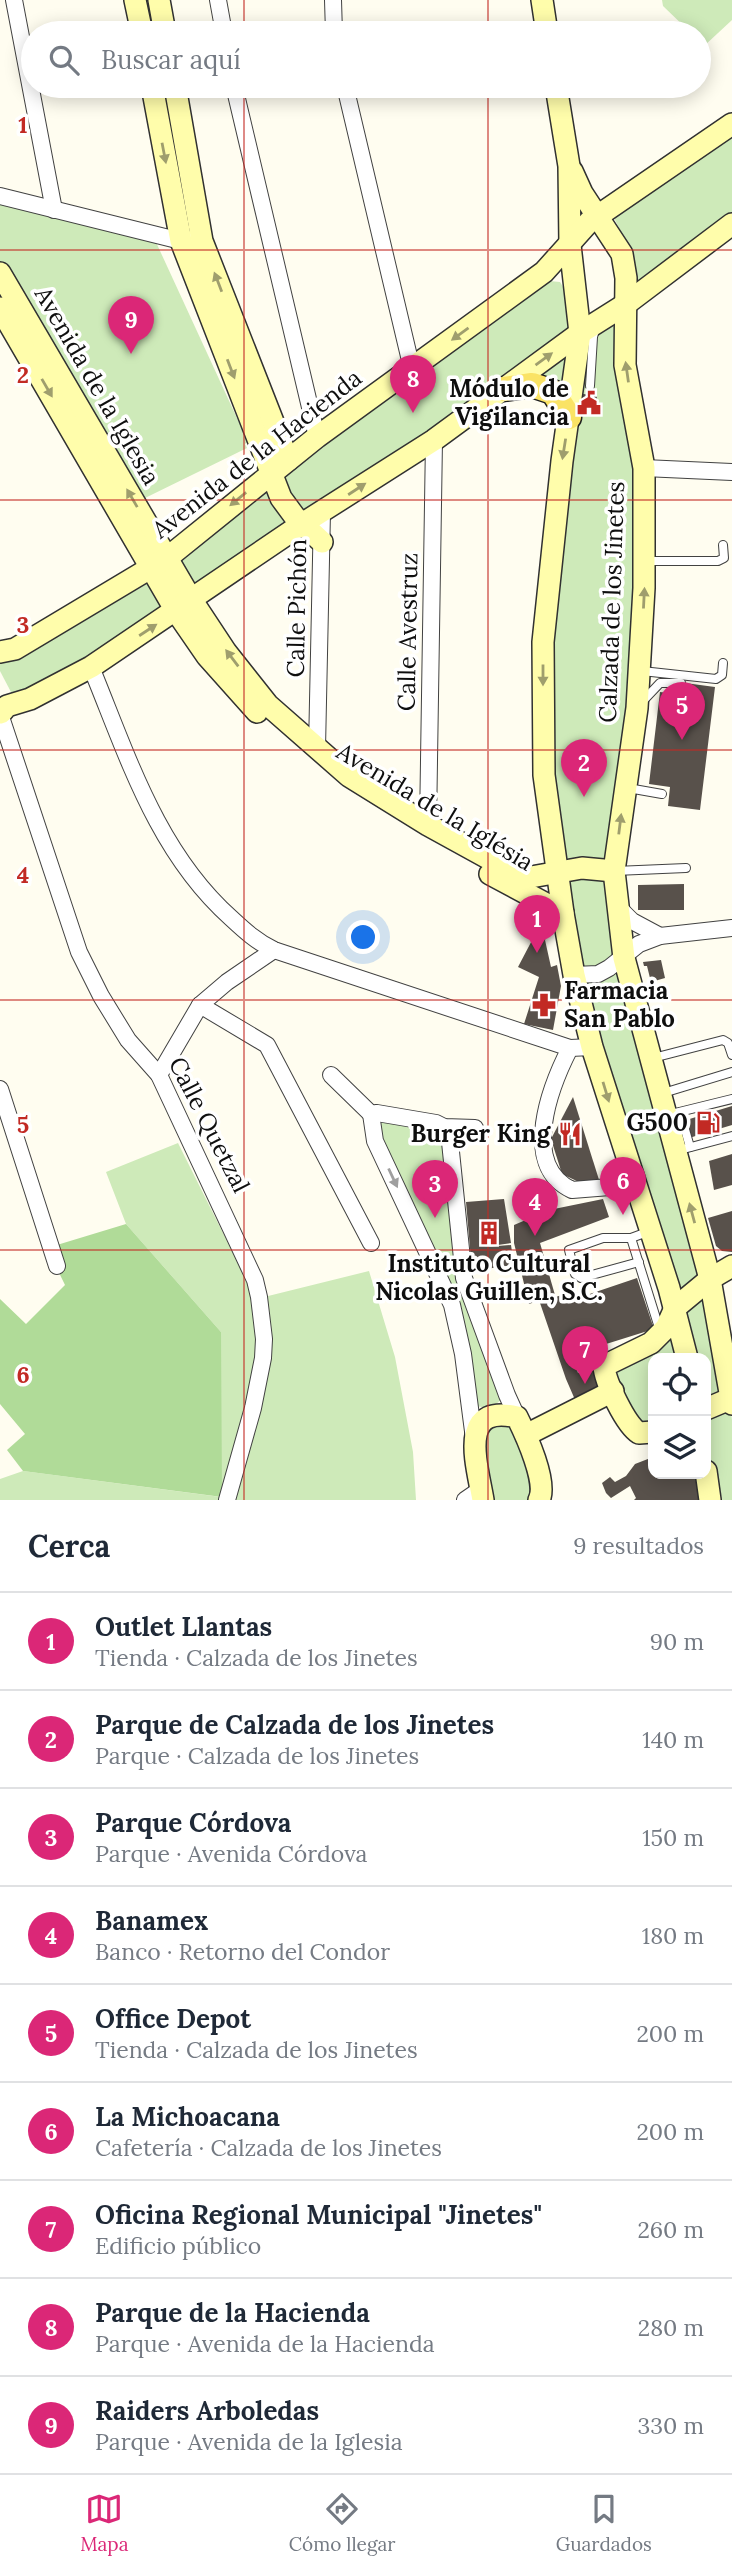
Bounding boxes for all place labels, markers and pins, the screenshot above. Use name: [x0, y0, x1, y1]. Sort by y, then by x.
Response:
pin: 9: [108, 296, 154, 354]
pin: 8: [390, 355, 436, 413]
place label: Módulo de Vigilancia: [449, 373, 569, 432]
public building icon: Módulo de Vigilancia: [575, 389, 603, 417]
pin: 5: [659, 682, 705, 740]
pin: 2: [561, 739, 607, 797]
pin: 1: [514, 895, 560, 953]
place label: Farmacia San Pablo: [564, 975, 675, 1034]
pharmacy icon: Farmacia San Pablo: [530, 991, 558, 1019]
place label: G500: [626, 1107, 688, 1138]
fuel station icon: G500: [694, 1109, 722, 1137]
place label: Burger King: [411, 1118, 552, 1149]
restaurant icon: Burger King: [556, 1120, 584, 1148]
pin: 6: [600, 1157, 646, 1215]
pin: 3: [412, 1160, 458, 1218]
pin: 4: [512, 1178, 558, 1236]
building icon: Instituto Cultural Nicolas Guillen, S.C.: [475, 1219, 503, 1247]
place label: Instituto Cultural Nicolas Guillen, S.C.: [375, 1248, 603, 1307]
pin: 7: [562, 1326, 608, 1384]

